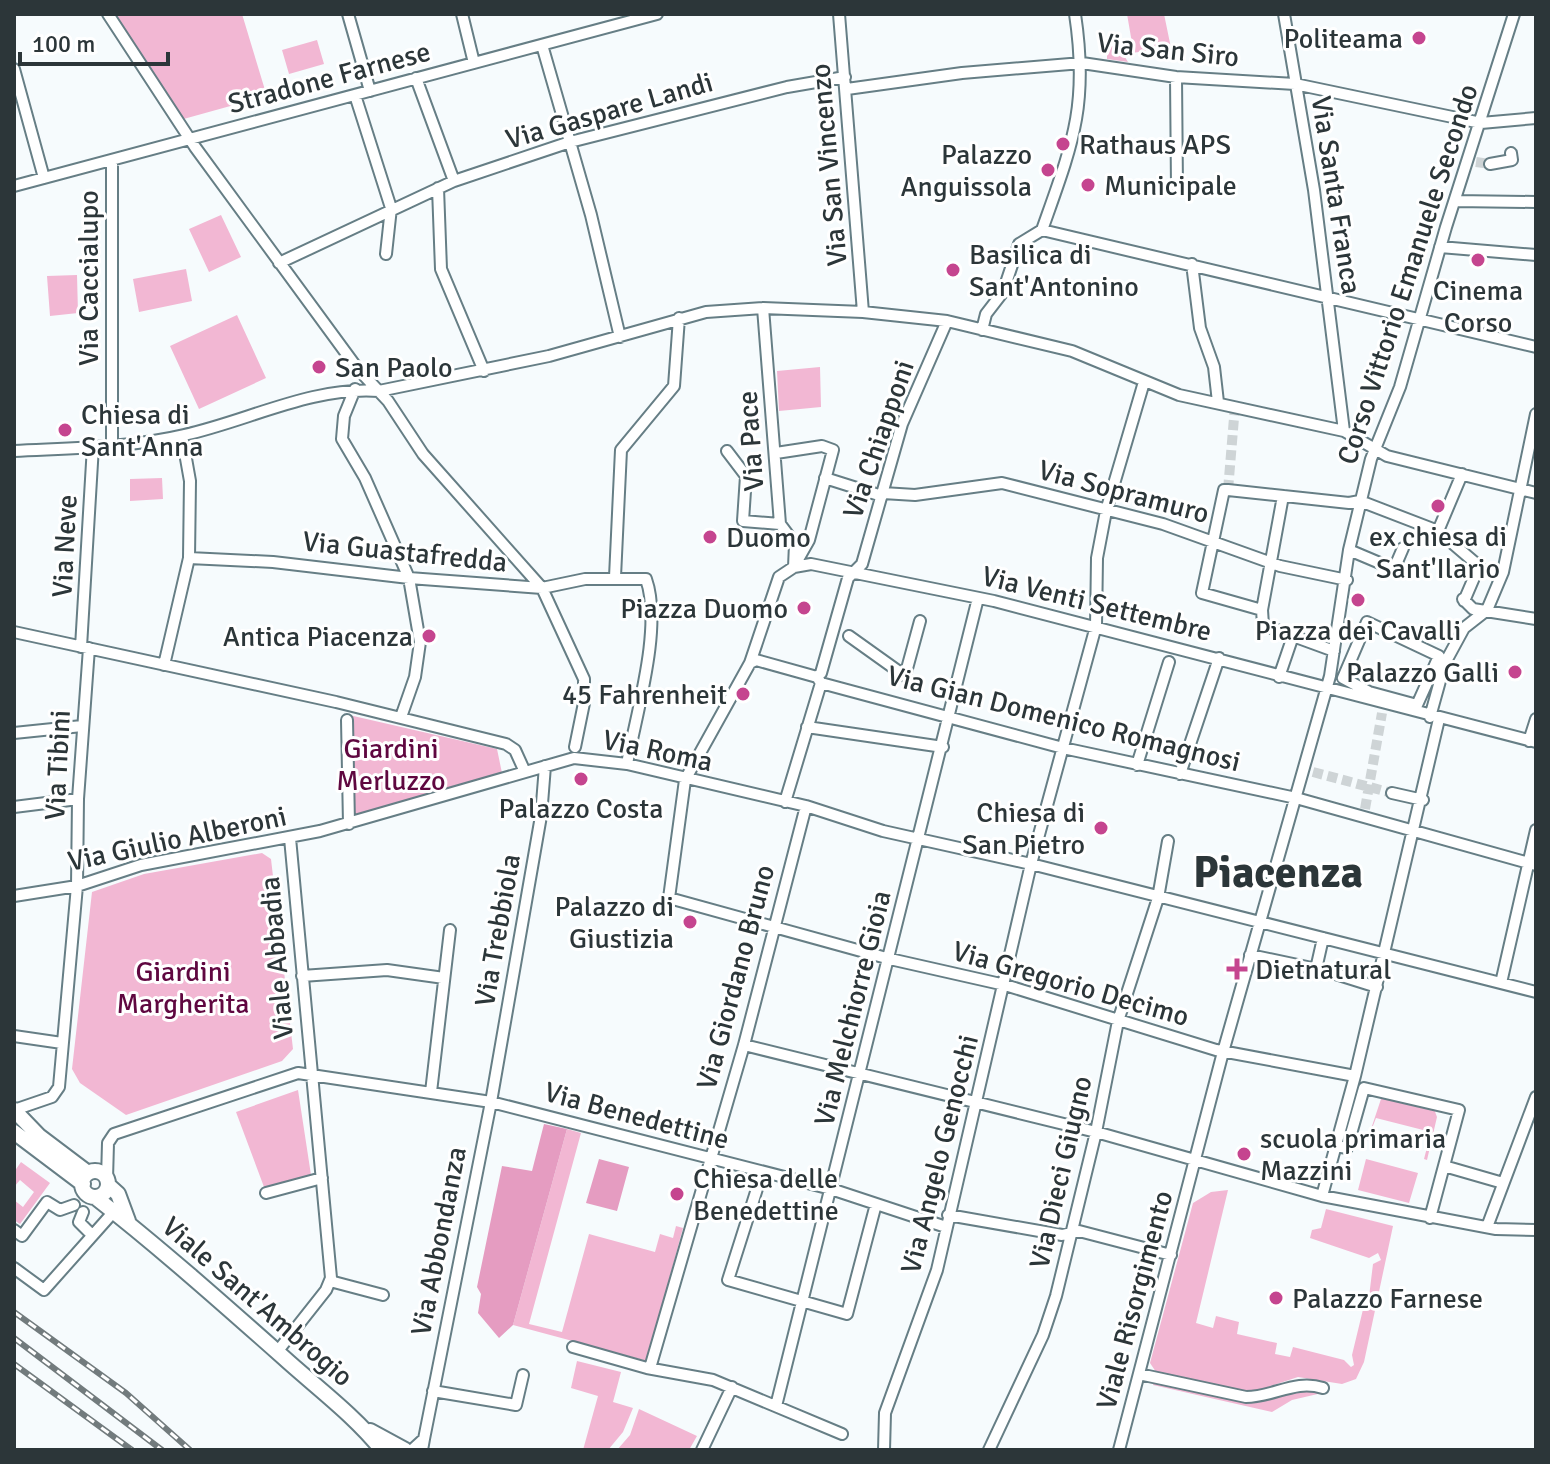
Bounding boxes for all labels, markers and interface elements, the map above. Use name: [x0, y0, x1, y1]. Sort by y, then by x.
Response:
scale bar: [20, 16, 168, 66]
place label: Politeama: [1284, 22, 1403, 56]
street label: Via San Siro: [1095, 26, 1241, 74]
text: 100 m: [32, 29, 95, 59]
marker: Politeama: [1410, 29, 1428, 47]
street label: Stradone Farnese: [224, 35, 434, 121]
street label: Via San Vincenzo: [803, 62, 855, 268]
street label: Via Gaspare Landi: [502, 65, 717, 157]
street label: Corso Vittorio Emanuele Secondo: [1330, 80, 1486, 469]
street label: Via Santa Franca: [1304, 94, 1368, 297]
place label: Rathaus APS: [1079, 128, 1231, 162]
marker: Rathaus APS: [1054, 135, 1072, 153]
place label: Palazzo Anguissola: [900, 138, 1032, 204]
marker: Palazzo Anguissola: [1039, 161, 1057, 179]
place label: Municipale: [1104, 169, 1237, 203]
marker: Municipale: [1079, 176, 1097, 194]
street label: Via Caccialupo: [72, 190, 106, 366]
place label: Basilica di Sant'Antonino: [969, 238, 1139, 304]
marker: Cinema Corso: [1469, 251, 1487, 269]
marker: Basilica di Sant'Antonino: [944, 261, 962, 279]
place label: Cinema Corso: [1433, 274, 1523, 340]
place label: San Paolo: [335, 351, 453, 385]
street label: Via Chiapponi: [836, 356, 922, 523]
marker: San Paolo: [310, 358, 328, 376]
street label: Via Pace: [731, 390, 771, 492]
place label: Chiesa di Sant'Anna: [81, 398, 203, 464]
marker: Chiesa di Sant'Anna: [56, 421, 74, 439]
street label: Via Sopramuro: [1035, 453, 1213, 531]
street label: Via Neve: [45, 494, 85, 598]
marker: ex chiesa di Sant'Ilario: [1429, 497, 1447, 515]
place label: ex chiesa di Sant'Ilario: [1369, 520, 1507, 586]
place label: Duomo: [726, 521, 811, 555]
street label: Via Guastafredda: [301, 524, 509, 580]
marker: Duomo: [701, 528, 719, 546]
street label: Via Venti Settembre: [978, 559, 1215, 649]
marker: Piazza dei Cavalli: [1349, 591, 1367, 609]
place label: Piazza Duomo: [620, 592, 788, 626]
marker: Piazza Duomo: [795, 599, 813, 617]
place label: Piazza dei Cavalli: [1255, 614, 1461, 648]
place label: Antica Piacenza: [223, 620, 413, 654]
marker: Antica Piacenza: [420, 627, 438, 645]
place label: Palazzo Galli: [1346, 656, 1499, 690]
street label: Via Gian Domenico Romagnosi: [884, 659, 1244, 779]
marker: Palazzo Galli: [1506, 663, 1524, 681]
place label: 45 Fahrenheit: [562, 678, 727, 712]
marker: 45 Fahrenheit: [734, 685, 752, 703]
street label: Via Tibini: [38, 709, 78, 821]
street label: Via Roma: [600, 723, 716, 779]
park label: Giardini Merluzzo: [336, 732, 446, 798]
marker: Palazzo Costa: [572, 770, 590, 788]
place label: Palazzo Costa: [499, 792, 663, 826]
place label: Chiesa di San Pietro: [962, 796, 1085, 862]
street label: Via Giulio Alberoni: [65, 799, 290, 879]
marker: Chiesa di San Pietro: [1092, 819, 1110, 837]
district label: Piacenza: [1193, 846, 1363, 900]
street label: Via Trebbiola: [468, 851, 528, 1009]
street label: Via Giordano Bruno: [690, 861, 782, 1093]
street label: Viale Abbadia: [253, 875, 301, 1041]
street label: Via Melchiorre Gioia: [807, 887, 899, 1129]
place label: Palazzo di Giustizia: [554, 890, 674, 956]
marker: Palazzo di Giustizia: [681, 913, 699, 931]
street label: Via Gregorio Decimo: [949, 934, 1193, 1034]
place label: Dietnatural: [1255, 953, 1391, 987]
park label: Giardini Margherita: [116, 955, 250, 1021]
marker: Dietnatural: [1226, 958, 1248, 980]
street label: Via Angelo Genocchi: [894, 1031, 986, 1277]
street label: Via Dieci Giugno: [1022, 1073, 1100, 1272]
street label: Via Benedettine: [541, 1075, 733, 1157]
place label: scuola primaria Mazzini: [1260, 1122, 1446, 1188]
street label: Via Abbondanza: [404, 1144, 474, 1338]
marker: scuola primaria Mazzini: [1235, 1145, 1253, 1163]
place label: Chiesa delle Benedettine: [693, 1162, 839, 1228]
marker: Chiesa delle Benedettine: [668, 1185, 686, 1203]
street label: Viale Risorgimento: [1089, 1187, 1181, 1413]
street label: Viale Sant'Ambrogio: [155, 1210, 360, 1394]
place label: Palazzo Farnese: [1292, 1282, 1483, 1316]
marker: Palazzo Farnese: [1267, 1289, 1285, 1307]

